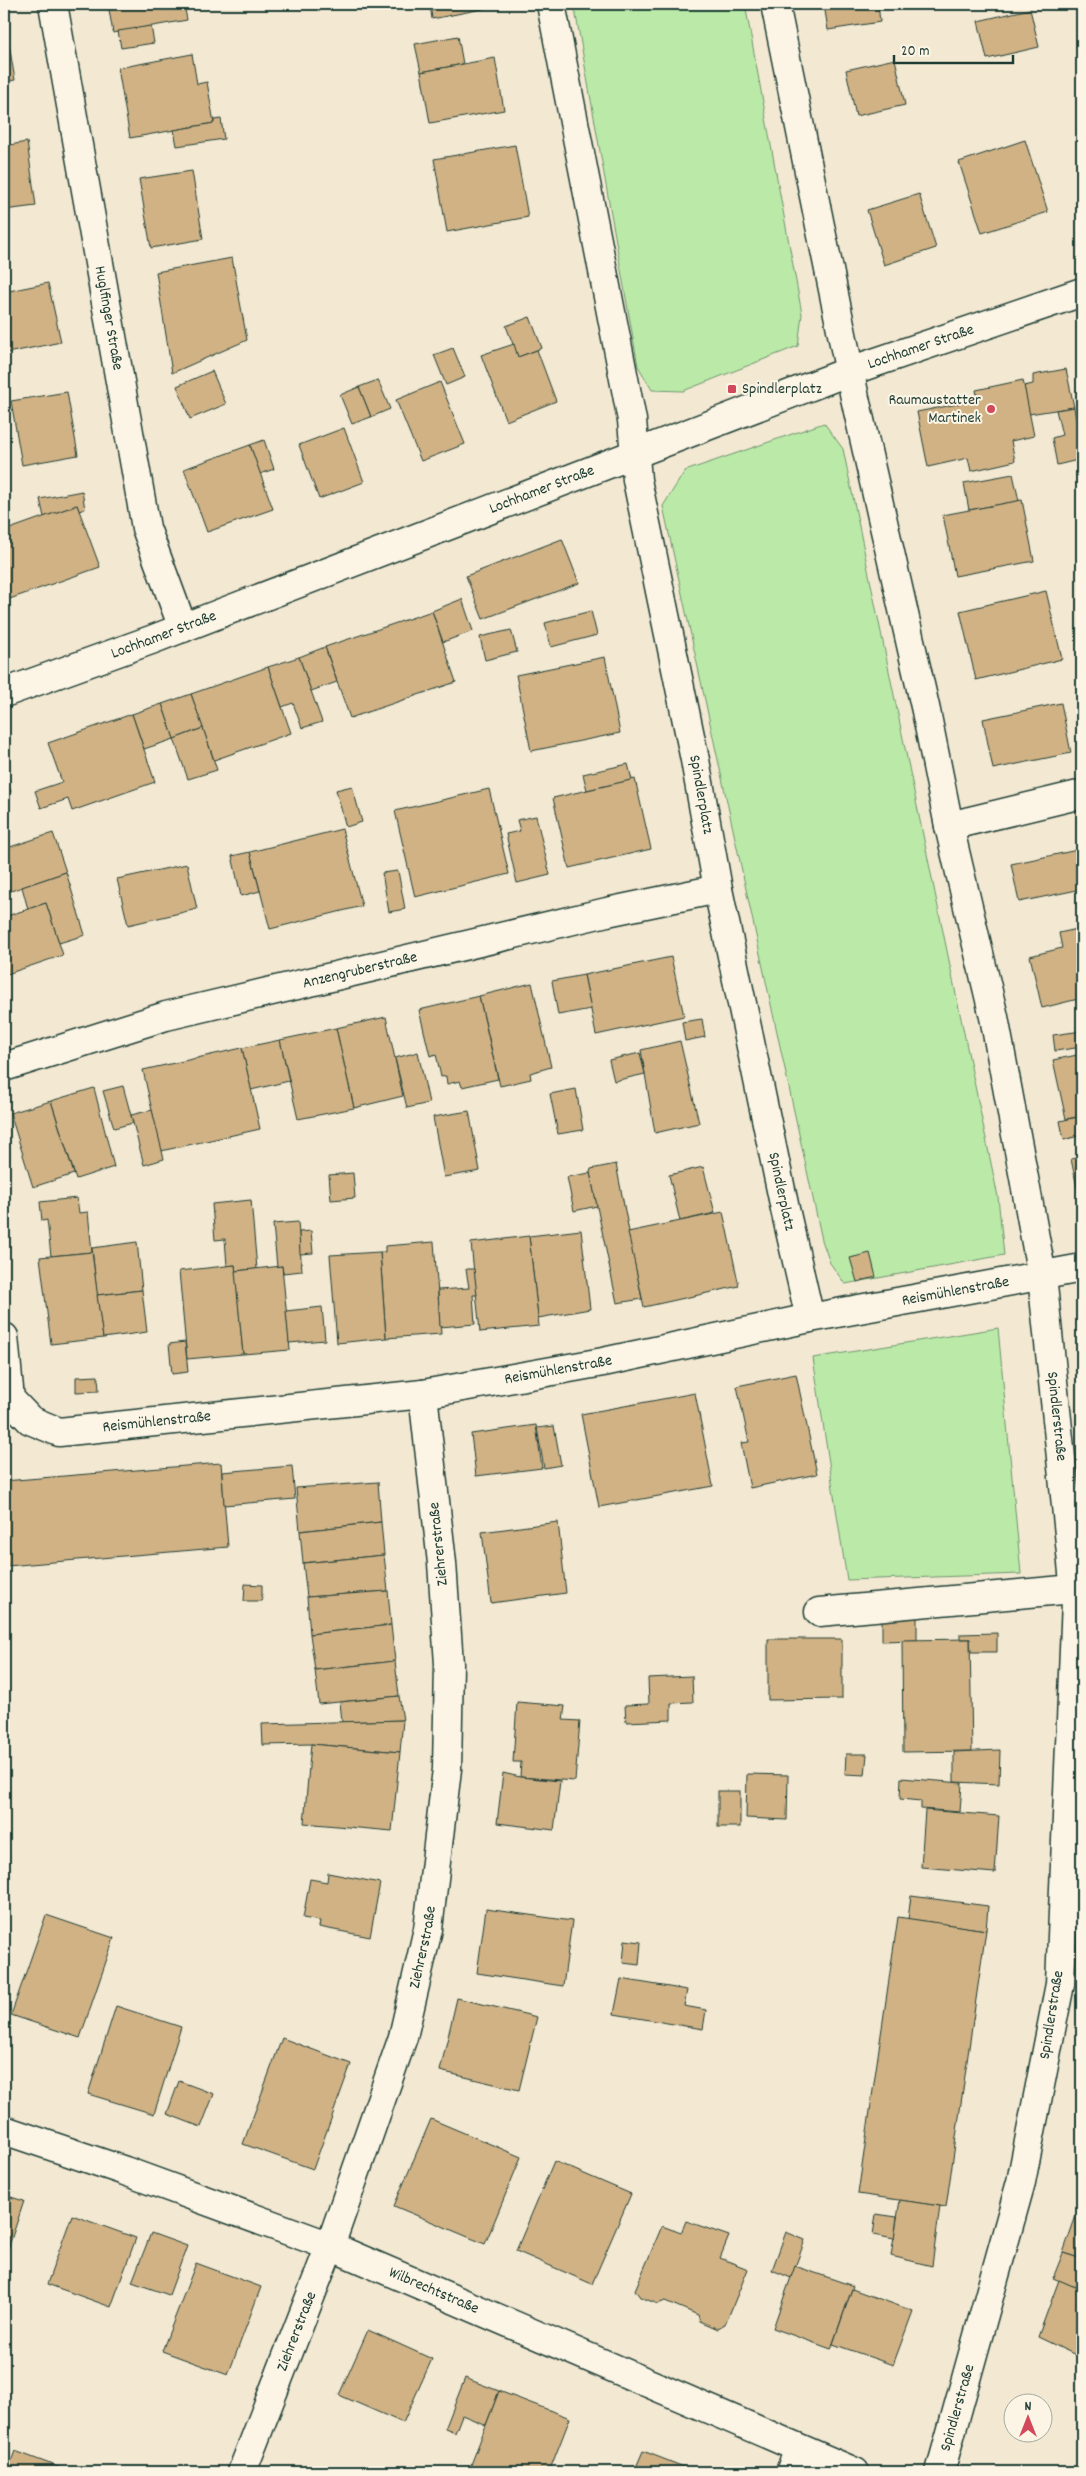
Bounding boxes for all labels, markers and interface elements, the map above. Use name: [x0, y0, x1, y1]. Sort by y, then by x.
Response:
scale bar: [894, 32, 1012, 64]
text: 20 m: [901, 41, 929, 63]
street label: Huglfinger Straße: [88, 264, 129, 372]
street label: Lochhamer Straße: [865, 318, 977, 376]
place label: Spindlerplatz: [742, 378, 822, 401]
marker: Spindlerplatz: [726, 383, 738, 395]
place label: Raumaustatter Martinek: [888, 389, 981, 430]
marker: Raumaustatter Martinek: [985, 403, 997, 415]
street label: Lochhamer Straße: [486, 459, 598, 520]
street label: Lochhamer Straße: [108, 604, 220, 665]
street label: Spindlerplatz: [683, 753, 719, 836]
street label: Anzengruberstraße: [300, 946, 420, 995]
street label: Spindlerplatz: [762, 1150, 801, 1233]
street label: Reismühlenstraße: [900, 1270, 1011, 1312]
street label: Reismühlenstraße: [503, 1349, 614, 1391]
street label: Spindlerstraße: [1041, 1370, 1073, 1462]
street label: Reismühlenstraße: [101, 1405, 212, 1439]
street label: Ziehrerstraße: [423, 1501, 455, 1587]
street label: Ziehrerstraße: [403, 1905, 442, 1991]
street label: Spindlerstraße: [1034, 1969, 1070, 2061]
street label: Wilbrechtstraße: [385, 2261, 483, 2320]
street label: Ziehrerstraße: [271, 2288, 323, 2375]
street label: Spindlerstraße: [935, 2362, 981, 2454]
north arrow: [1004, 2394, 1054, 2444]
text: N: [1025, 2397, 1032, 2417]

